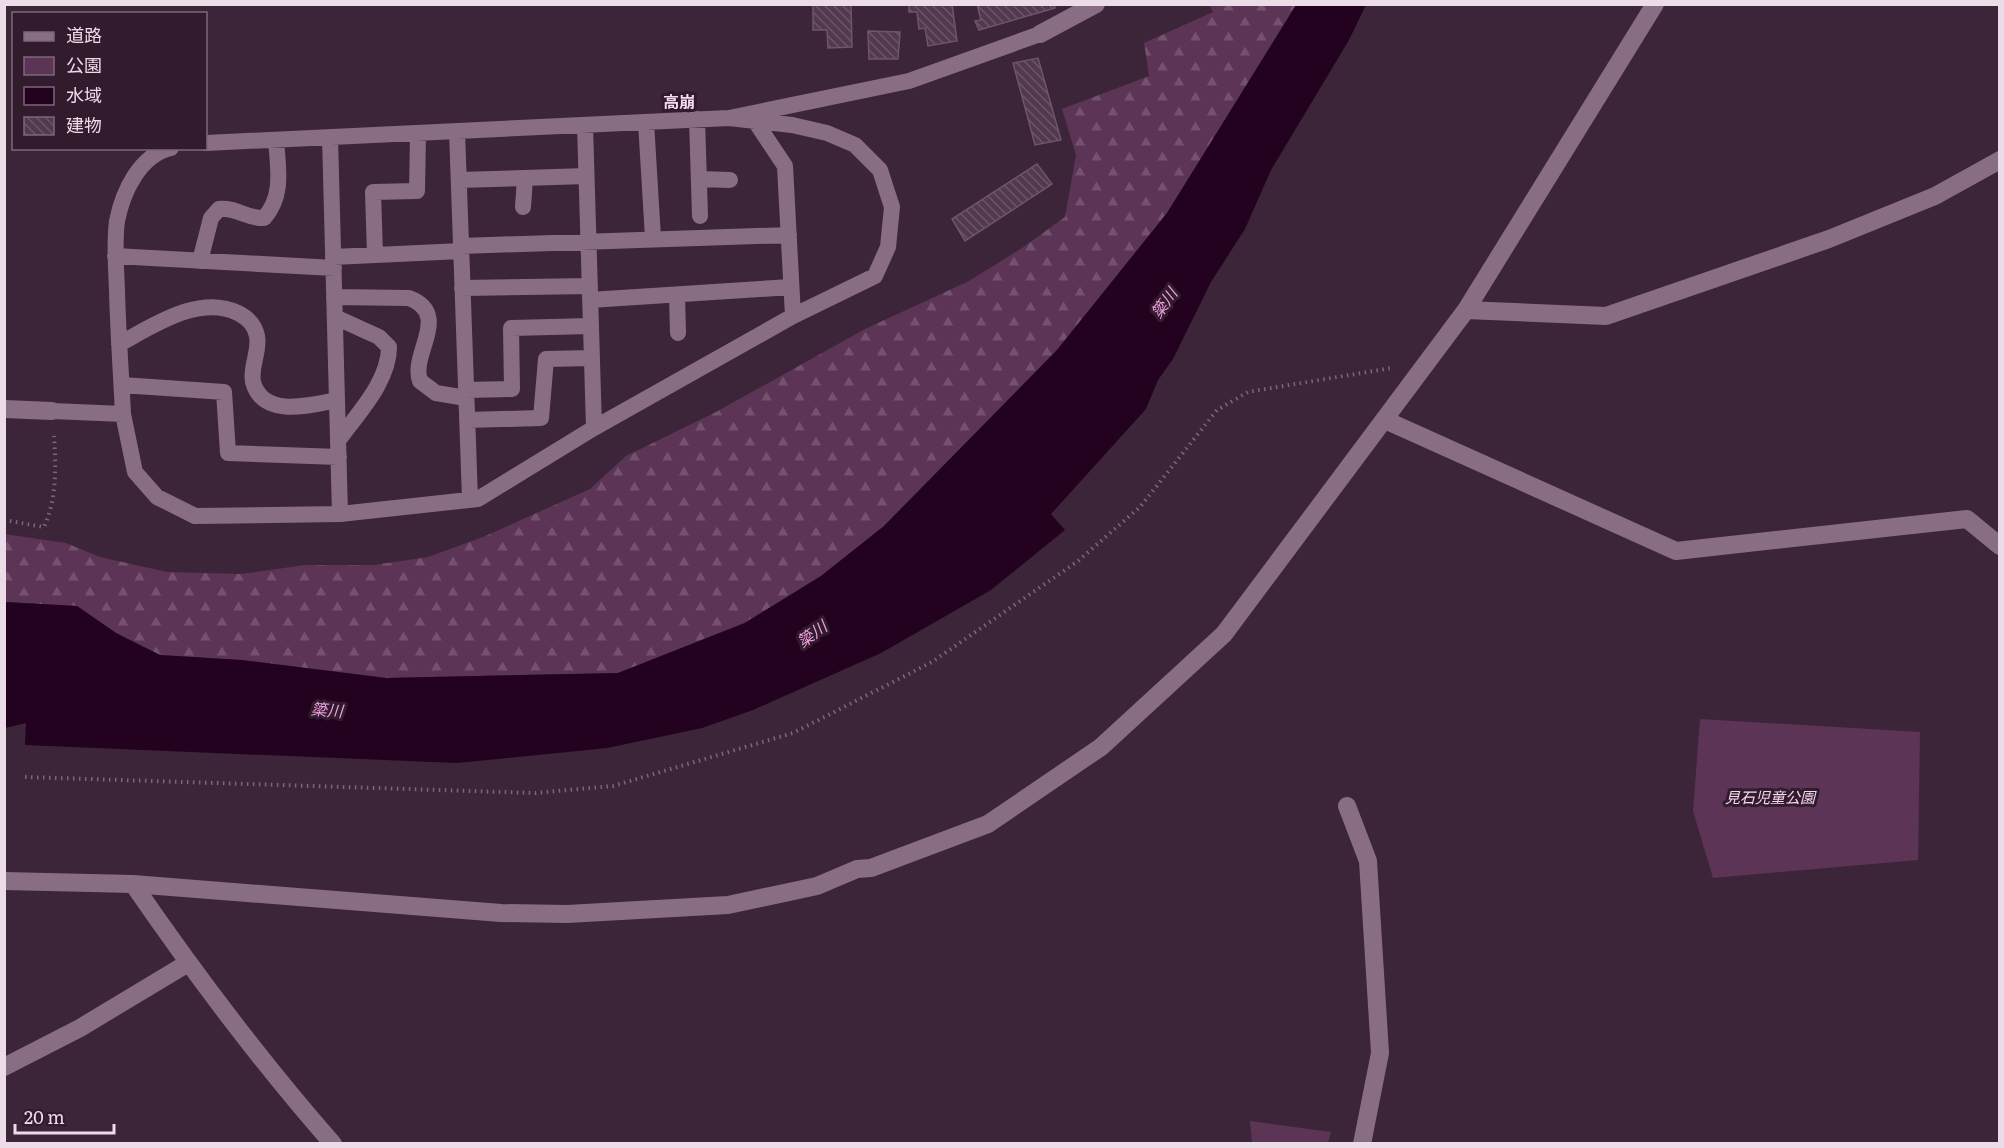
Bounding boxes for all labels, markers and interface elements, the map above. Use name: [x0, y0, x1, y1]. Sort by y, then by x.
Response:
legend: [12, 12, 207, 150]
text: 道路: [66, 21, 102, 48]
text: 公園: [66, 51, 102, 78]
text: 水域: [66, 81, 102, 108]
district label: 高崩: [663, 89, 695, 113]
text: 建物: [66, 111, 102, 138]
water label: 簗川: [1144, 281, 1183, 322]
water label: 簗川: [791, 613, 833, 652]
water label: 簗川: [310, 696, 346, 722]
park label: 見石児童公園: [1725, 785, 1817, 808]
scale bar: [15, 1097, 114, 1135]
text: 20 m: [24, 1103, 65, 1130]

